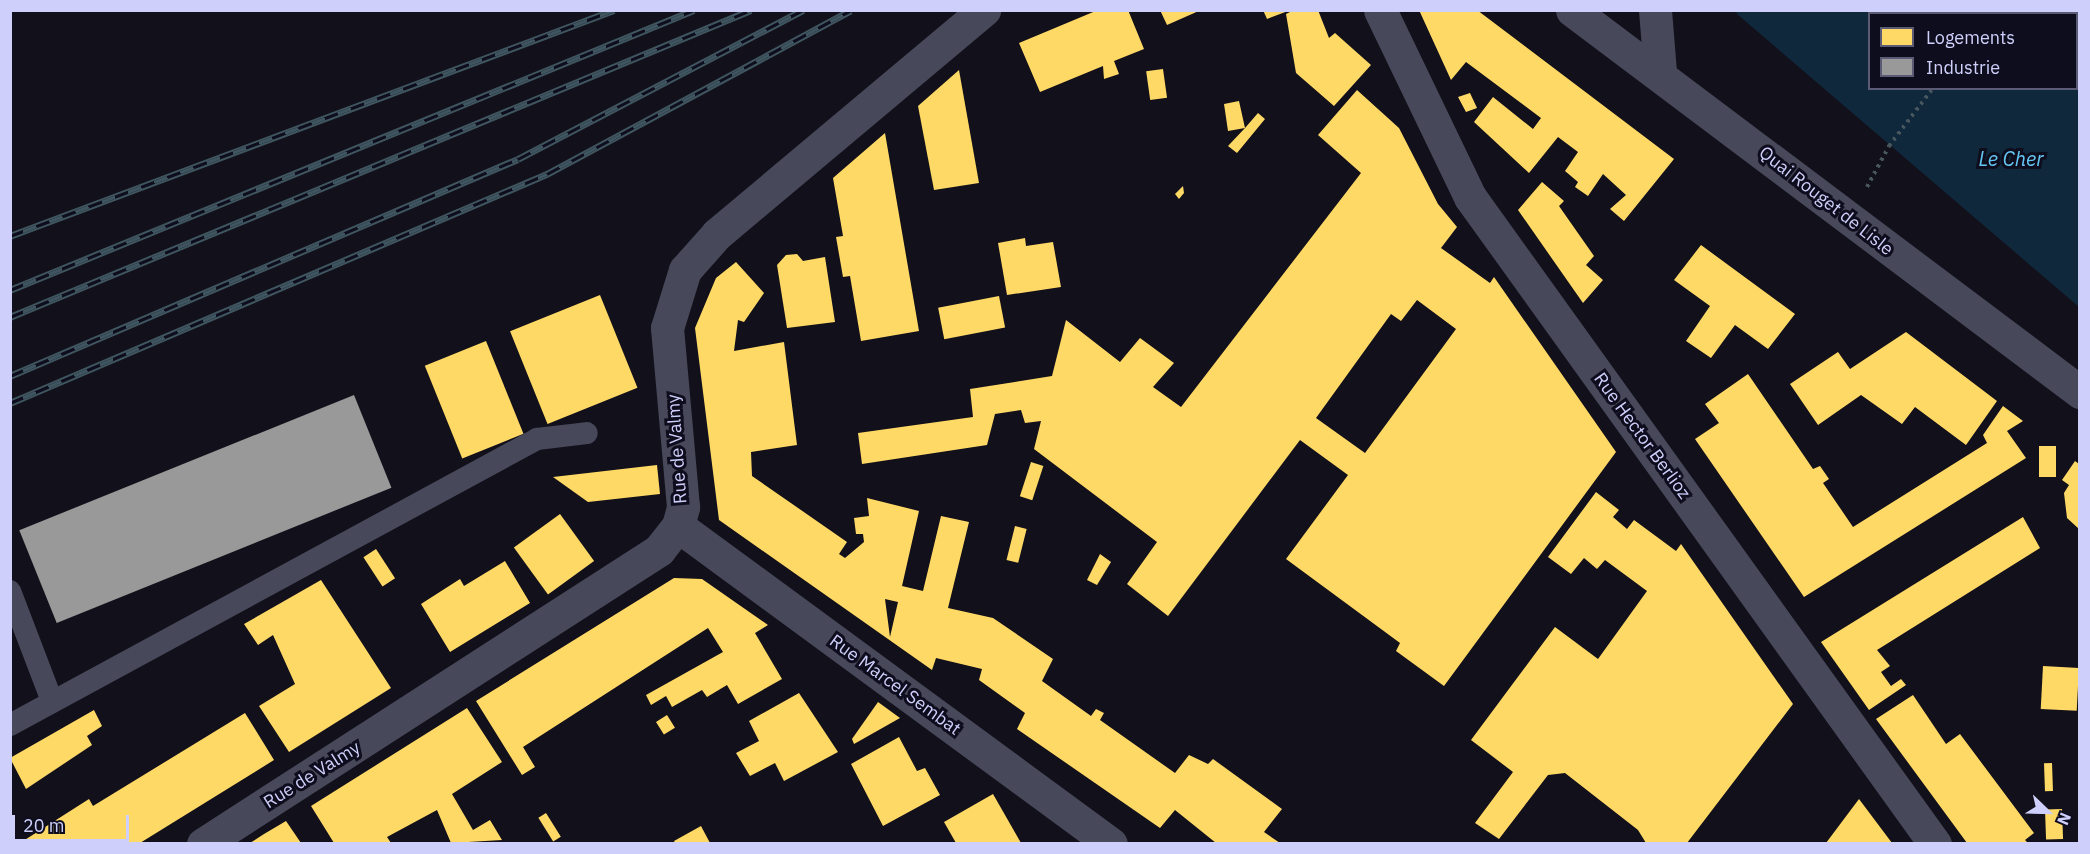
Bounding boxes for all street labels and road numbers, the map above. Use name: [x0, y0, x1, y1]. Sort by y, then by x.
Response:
street label: Quai Rouget de Lisle: [1755, 142, 1897, 260]
street label: Rue Hector Berlioz: [1589, 369, 1695, 503]
street label: Rue de Valmy: [662, 393, 692, 505]
street label: Rue Marcel Sembat: [825, 630, 965, 740]
street label: Rue de Valmy: [260, 737, 364, 813]

